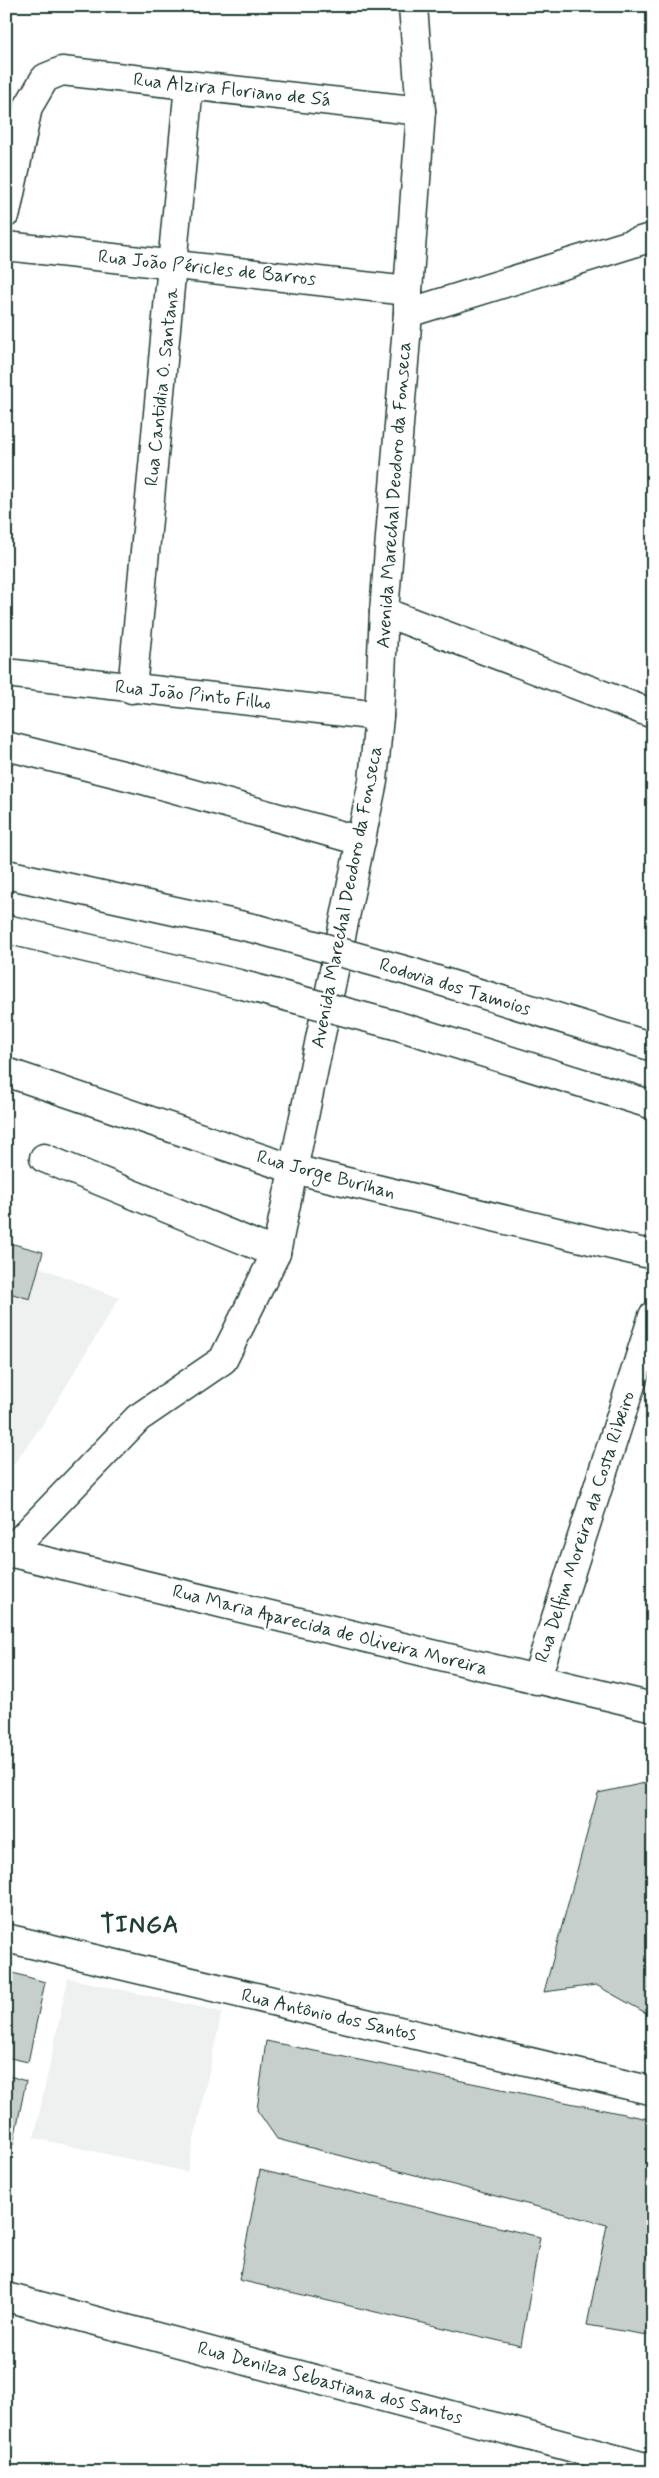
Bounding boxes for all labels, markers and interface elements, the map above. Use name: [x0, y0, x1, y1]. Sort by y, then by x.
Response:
street label: Rua Alzira Floriano de Sá: [132, 67, 332, 113]
street label: Rua João Péricles de Barros: [97, 244, 318, 292]
street label: Rua Cantidia O. Santana: [139, 286, 185, 487]
street label: Avenida Marechal Deodoro da Fonseca: [371, 341, 417, 649]
street label: Rua João Pinto Filho: [114, 674, 273, 716]
street label: Avenida Marechal Deodoro da Fonseca: [305, 744, 389, 1050]
street label: Rodovia dos Tamoios: [376, 952, 534, 1022]
street label: Rua Jorge Burihan: [253, 1144, 398, 1207]
street label: Rua Delfim Moreira da Costa Ribeiro: [529, 1388, 641, 1666]
street label: Rua Maria Aparecida de Oliveira Moreira: [169, 1579, 490, 1683]
district label: TINGA: [100, 1910, 180, 1941]
street label: Rua Antônio dos Santos: [239, 1983, 419, 2047]
street label: Rua Denilza Sebastiana dos Santos: [195, 2336, 466, 2431]

